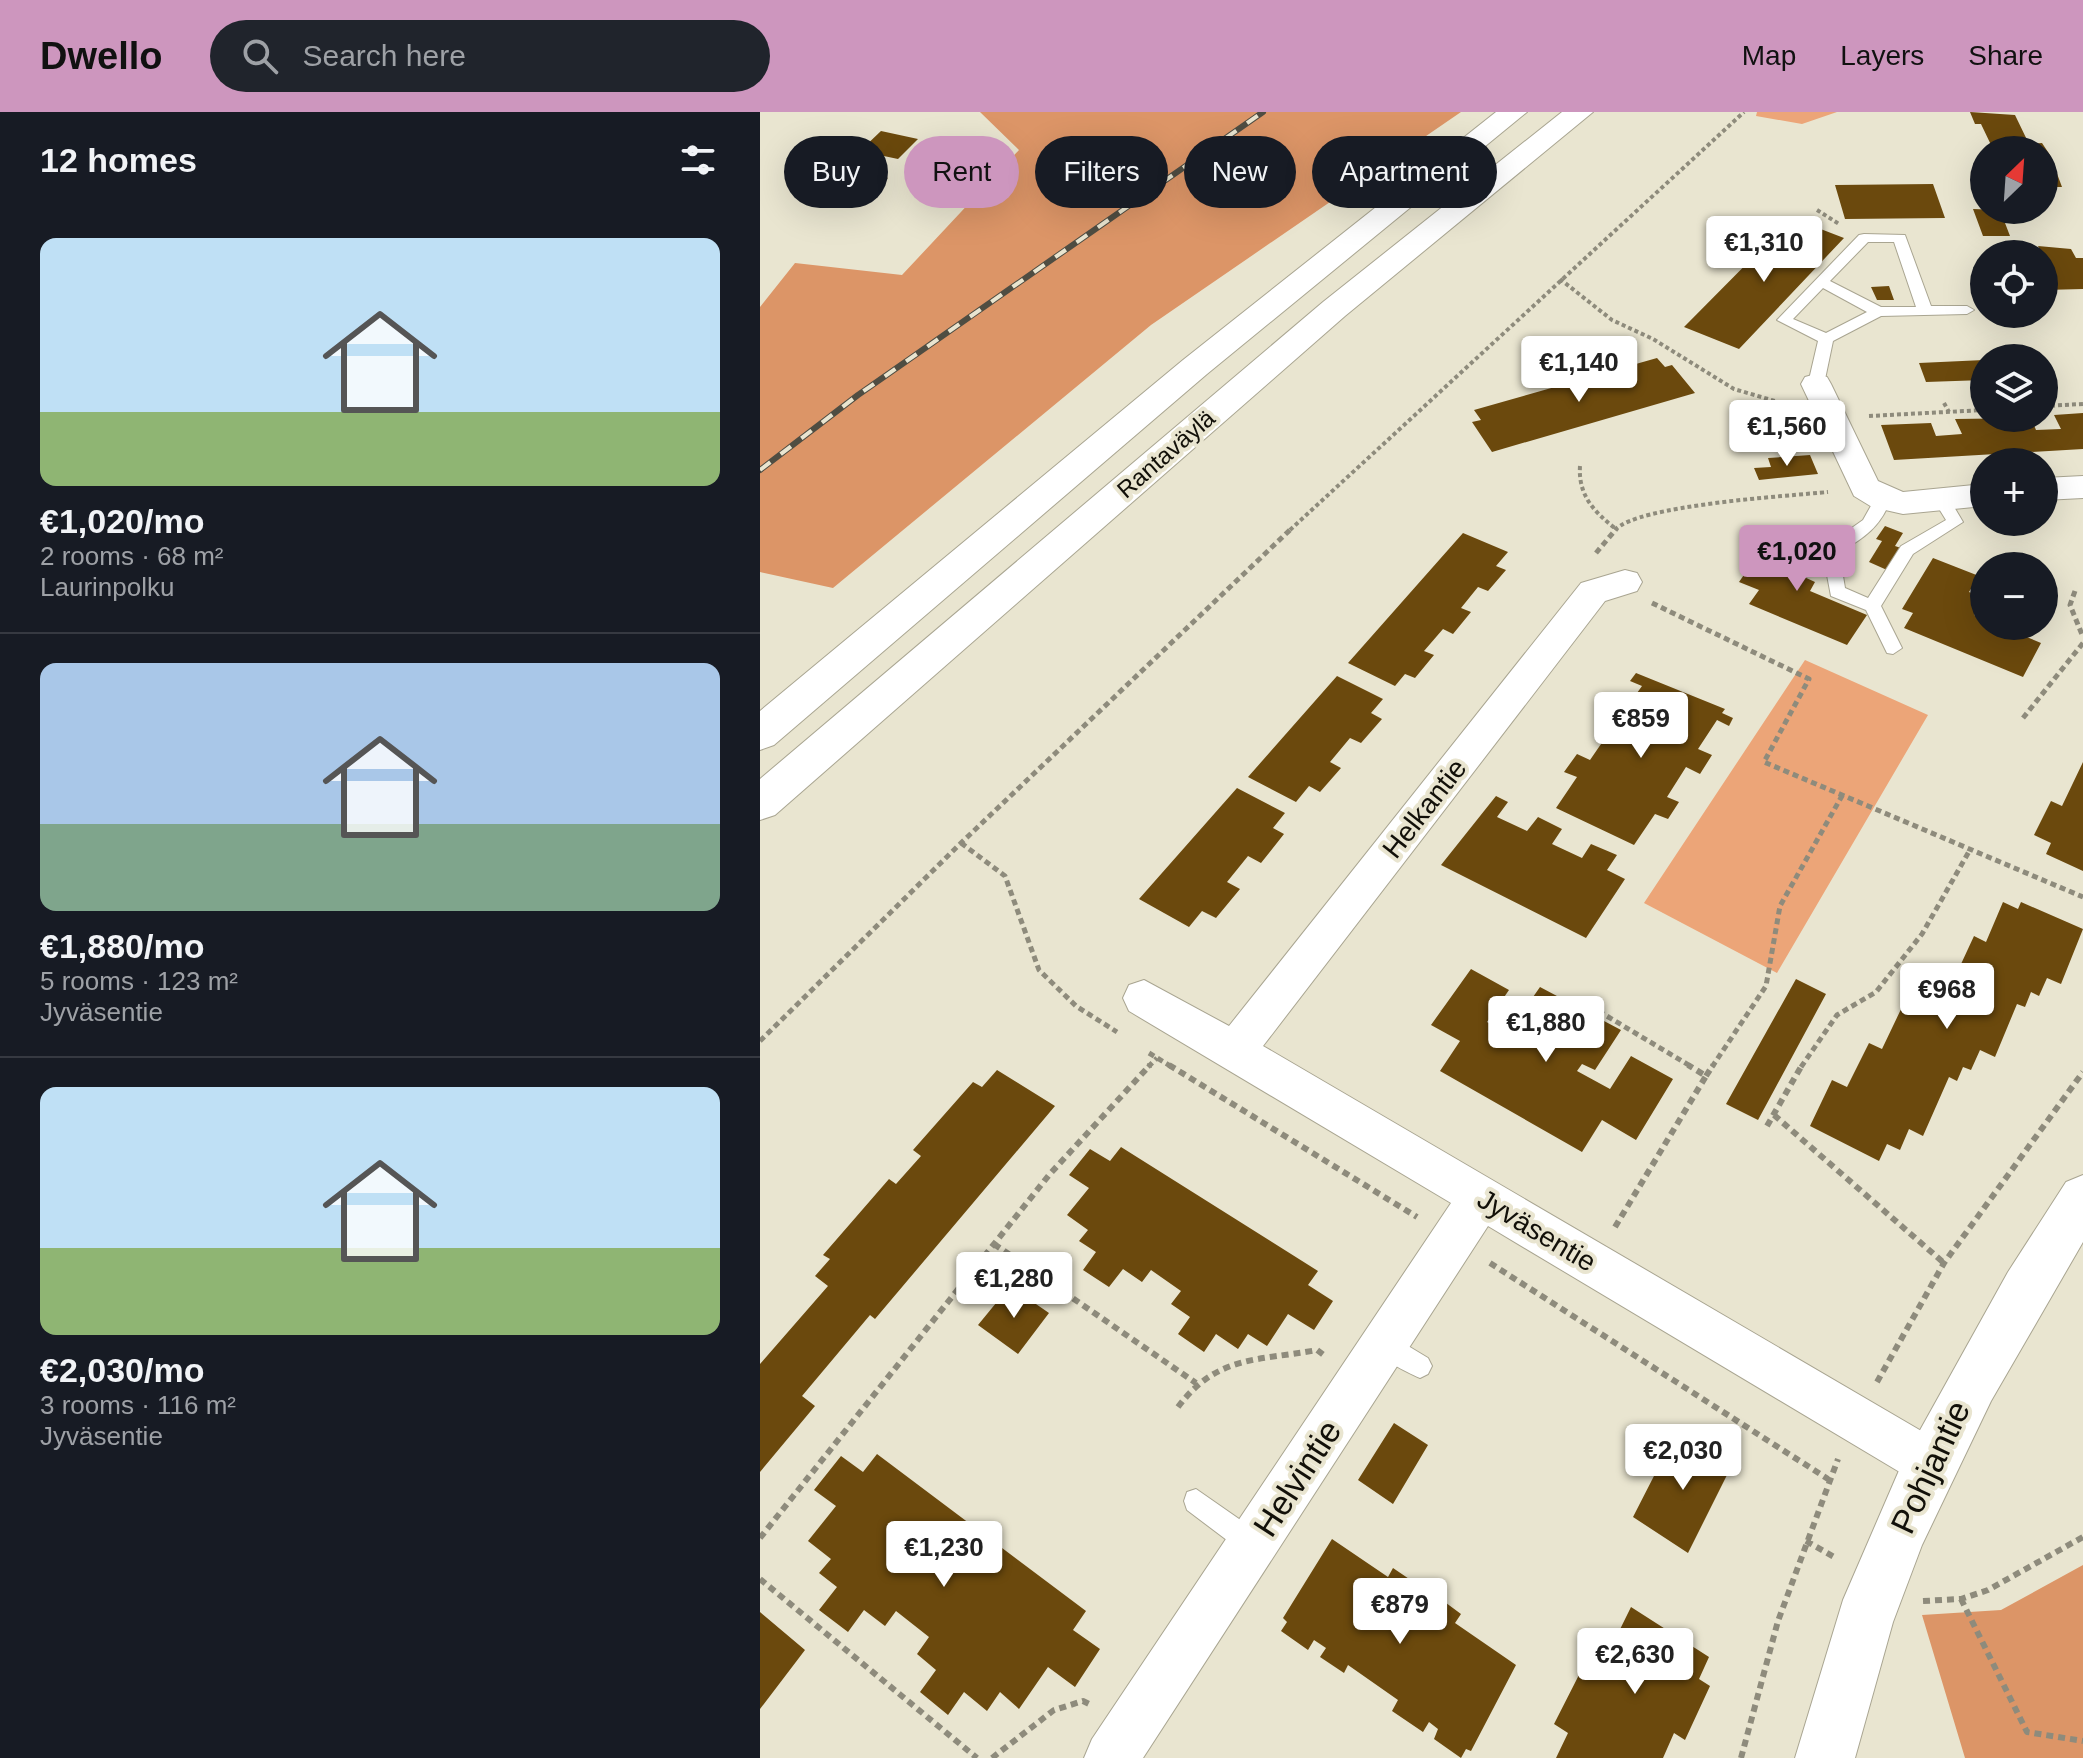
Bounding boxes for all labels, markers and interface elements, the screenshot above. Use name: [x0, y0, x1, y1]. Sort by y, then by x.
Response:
search box: [210, 20, 770, 92]
icon: search: [238, 34, 282, 78]
text: Dwello: [40, 35, 162, 77]
text: Search here: [302, 39, 466, 72]
text: Map: [1742, 40, 1796, 71]
text: Layers: [1840, 40, 1924, 71]
text: Share: [1968, 40, 2043, 71]
chip: Buy: [784, 136, 888, 208]
chip: Rent: [904, 136, 1019, 208]
chip: Filters: [1035, 136, 1168, 208]
chip: New: [1184, 136, 1296, 208]
chip: Apartment: [1312, 136, 1497, 208]
north arrow: [1970, 136, 2058, 224]
map controls: [1970, 136, 2058, 640]
icon: filters: [676, 138, 720, 182]
text: 12 homes: [40, 141, 197, 179]
pin: €1,310: [1699, 216, 1829, 284]
text: €1,310: [1724, 227, 1804, 257]
button: locate: [1970, 240, 2058, 328]
icon: home: [308, 290, 452, 434]
pin: €1,140: [1514, 336, 1644, 404]
button: layers: [1970, 344, 2058, 432]
text: €1,140: [1539, 347, 1619, 377]
pin: €1,560: [1722, 400, 1852, 468]
street label: Rantaväylä: [1112, 404, 1220, 503]
text: €1,560: [1747, 411, 1827, 441]
button: +: [1970, 448, 2058, 536]
text: €1,020/mo: [40, 502, 204, 540]
pin: €1,020: [1732, 525, 1862, 593]
text: €1,020: [1757, 536, 1837, 566]
text: 2 rooms · 68 m²: [40, 541, 224, 571]
button: −: [1970, 552, 2058, 640]
text: Laurinpolku: [40, 572, 174, 602]
pin: €859: [1594, 692, 1688, 760]
text: €859: [1612, 703, 1670, 733]
icon: home: [308, 715, 452, 859]
street label: Helkantie: [1376, 753, 1473, 864]
text: €1,880/mo: [40, 927, 204, 965]
pin: €968: [1900, 963, 1994, 1031]
text: 5 rooms · 123 m²: [40, 966, 238, 996]
text: €968: [1918, 974, 1976, 1004]
pin: €1,880: [1481, 996, 1611, 1064]
text: Jyväsentie: [40, 997, 163, 1027]
text: €1,880: [1506, 1007, 1586, 1037]
icon: home: [308, 1139, 452, 1283]
street label: Jyväsentie: [1472, 1183, 1601, 1278]
pin: €1,280: [949, 1252, 1079, 1320]
text: €1,280: [974, 1263, 1054, 1293]
text: €2,030/mo: [40, 1351, 204, 1389]
text: 3 rooms · 116 m²: [40, 1390, 236, 1420]
street label: Pohjantie: [1883, 1395, 1977, 1539]
street label: Helvintie: [1246, 1413, 1348, 1543]
text: Jyväsentie: [40, 1421, 163, 1451]
pin: €2,030: [1618, 1424, 1748, 1492]
text: €2,030: [1643, 1435, 1723, 1465]
pin: €1,230: [879, 1521, 1009, 1589]
text: €1,230: [904, 1532, 984, 1562]
pin: €879: [1353, 1578, 1447, 1646]
text: €879: [1371, 1589, 1429, 1619]
pin: €2,630: [1570, 1628, 1700, 1696]
text: €2,630: [1595, 1639, 1675, 1669]

